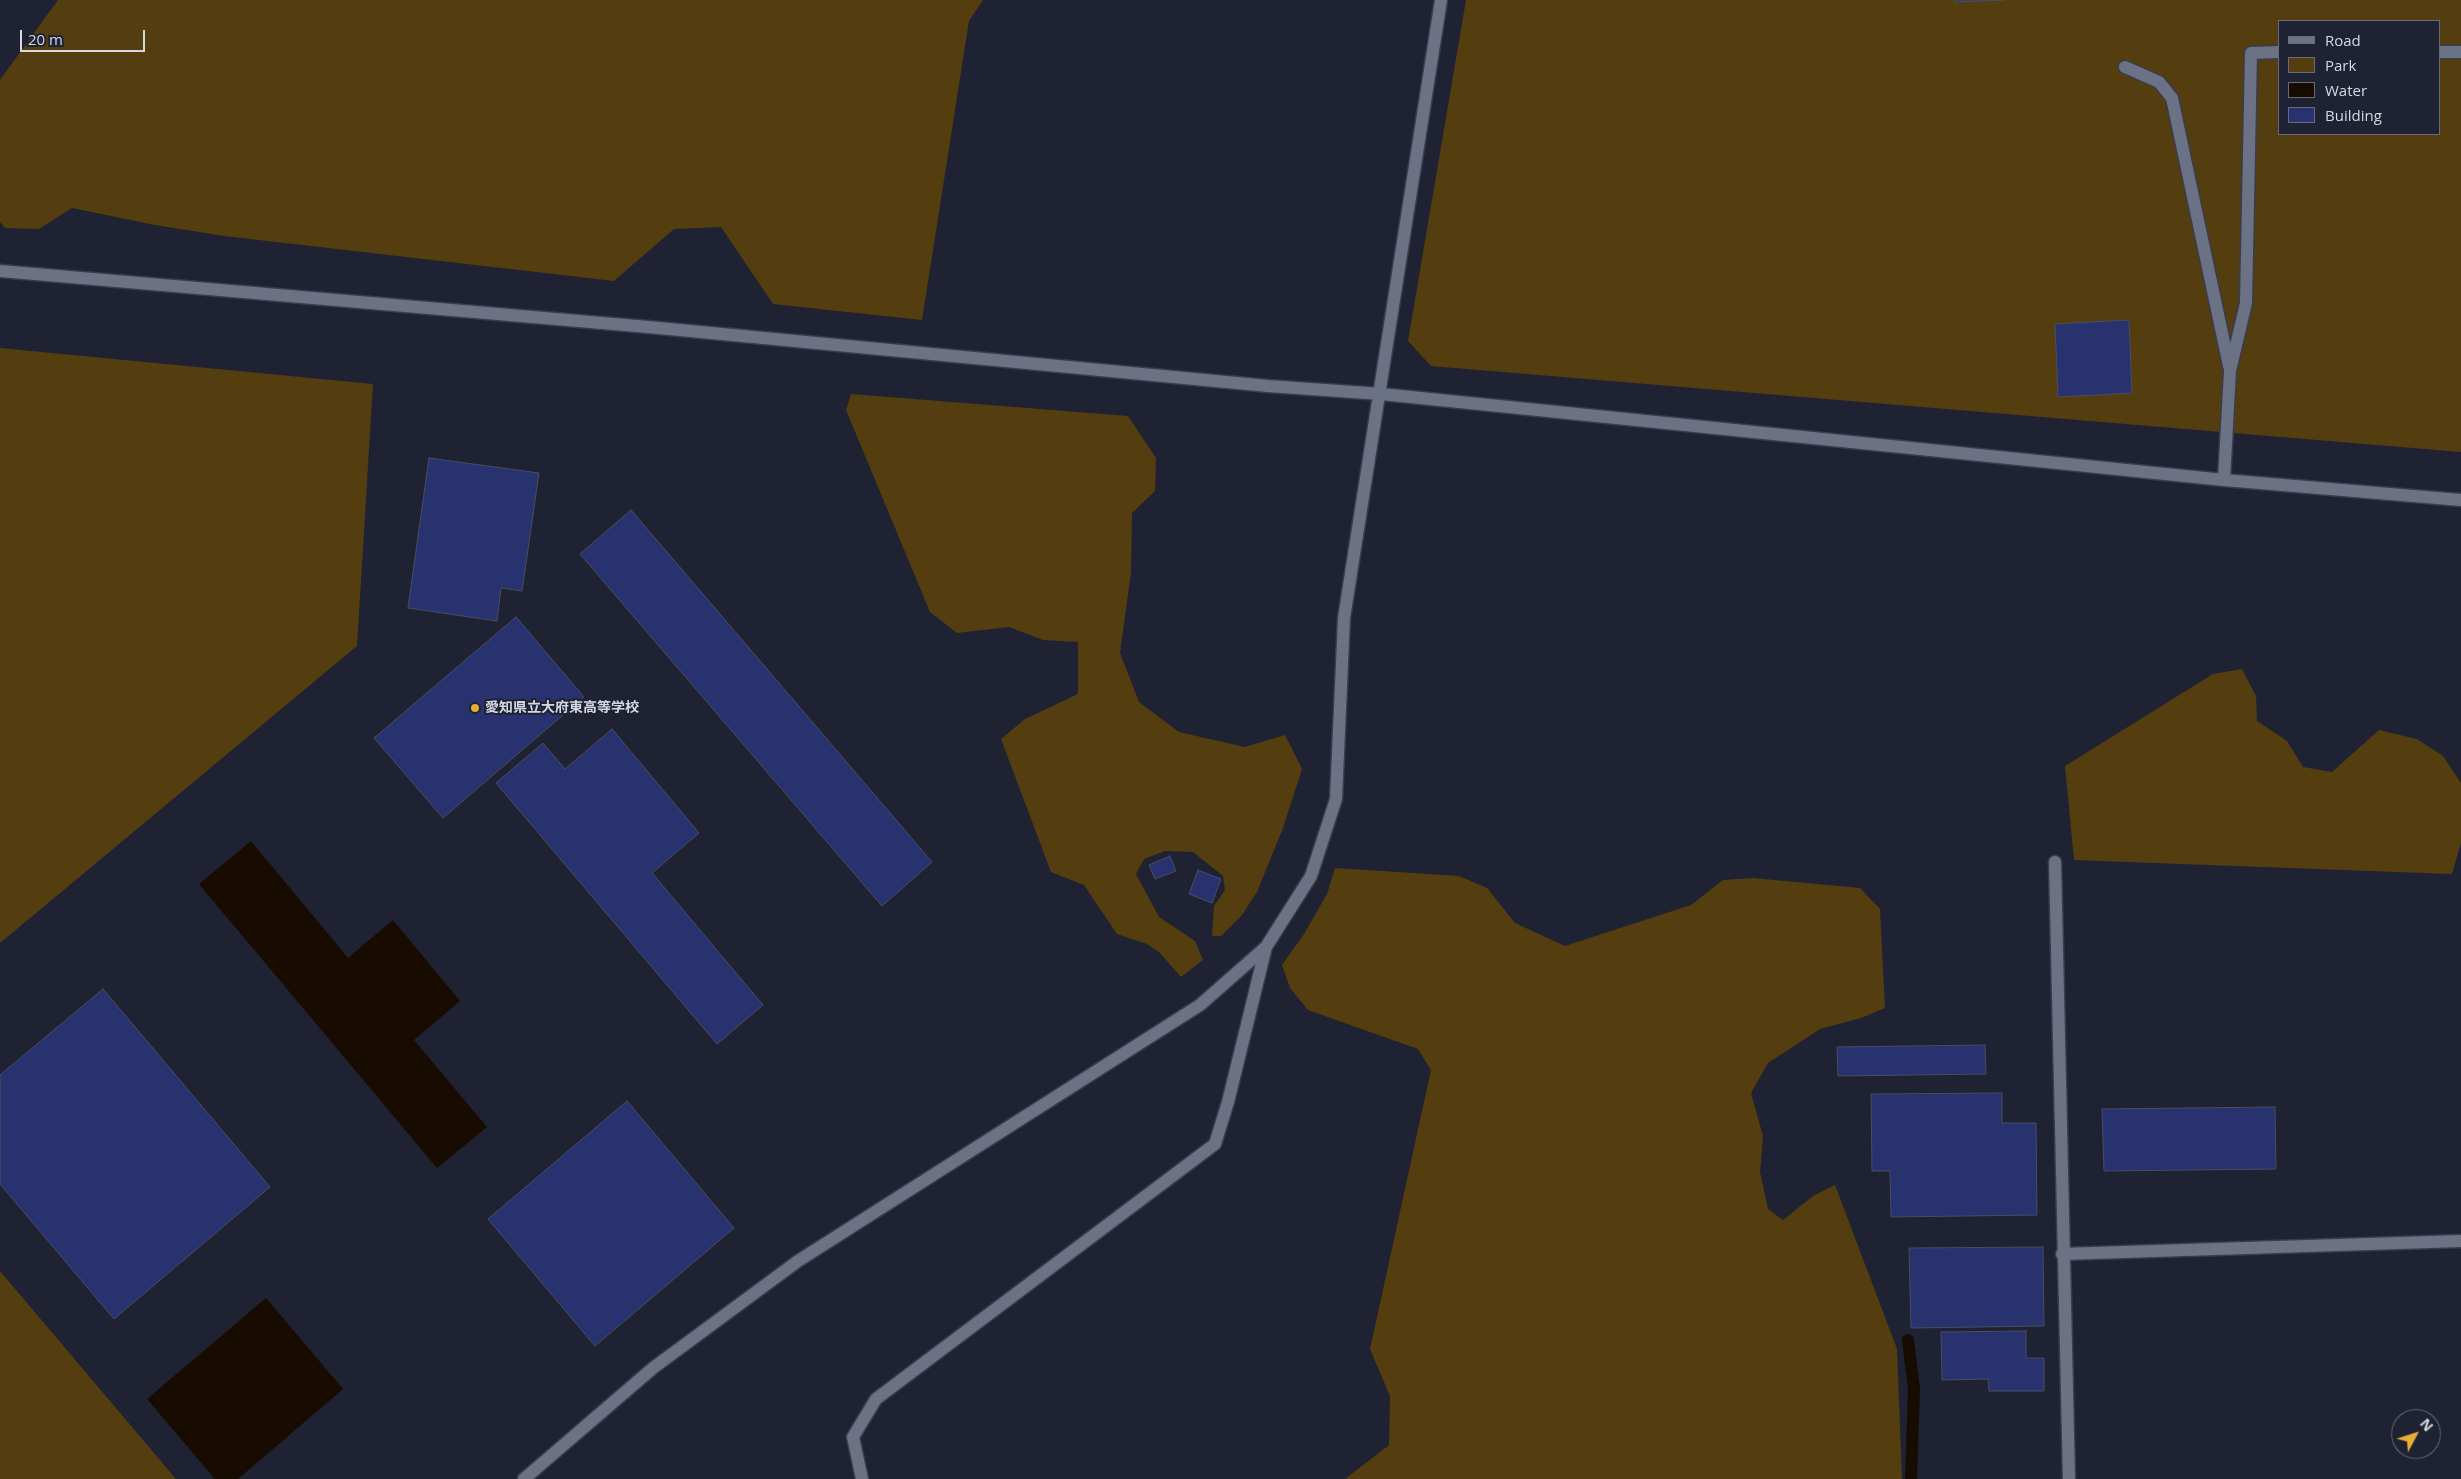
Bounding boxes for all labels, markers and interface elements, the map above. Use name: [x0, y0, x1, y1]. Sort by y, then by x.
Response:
scale bar: [22, 20, 148, 52]
legend: [2278, 20, 2441, 135]
text: 20 m: [28, 29, 63, 49]
text: Road: [2325, 30, 2361, 50]
text: Park: [2325, 55, 2356, 75]
text: Water: [2325, 80, 2367, 100]
text: Building: [2325, 105, 2382, 125]
place label: 愛知県立大府東高等学校: [485, 700, 639, 716]
marker: 愛知県立大府東高等学校: [469, 702, 481, 714]
north arrow: [2391, 1409, 2441, 1459]
text: N: [2416, 1414, 2438, 1435]

